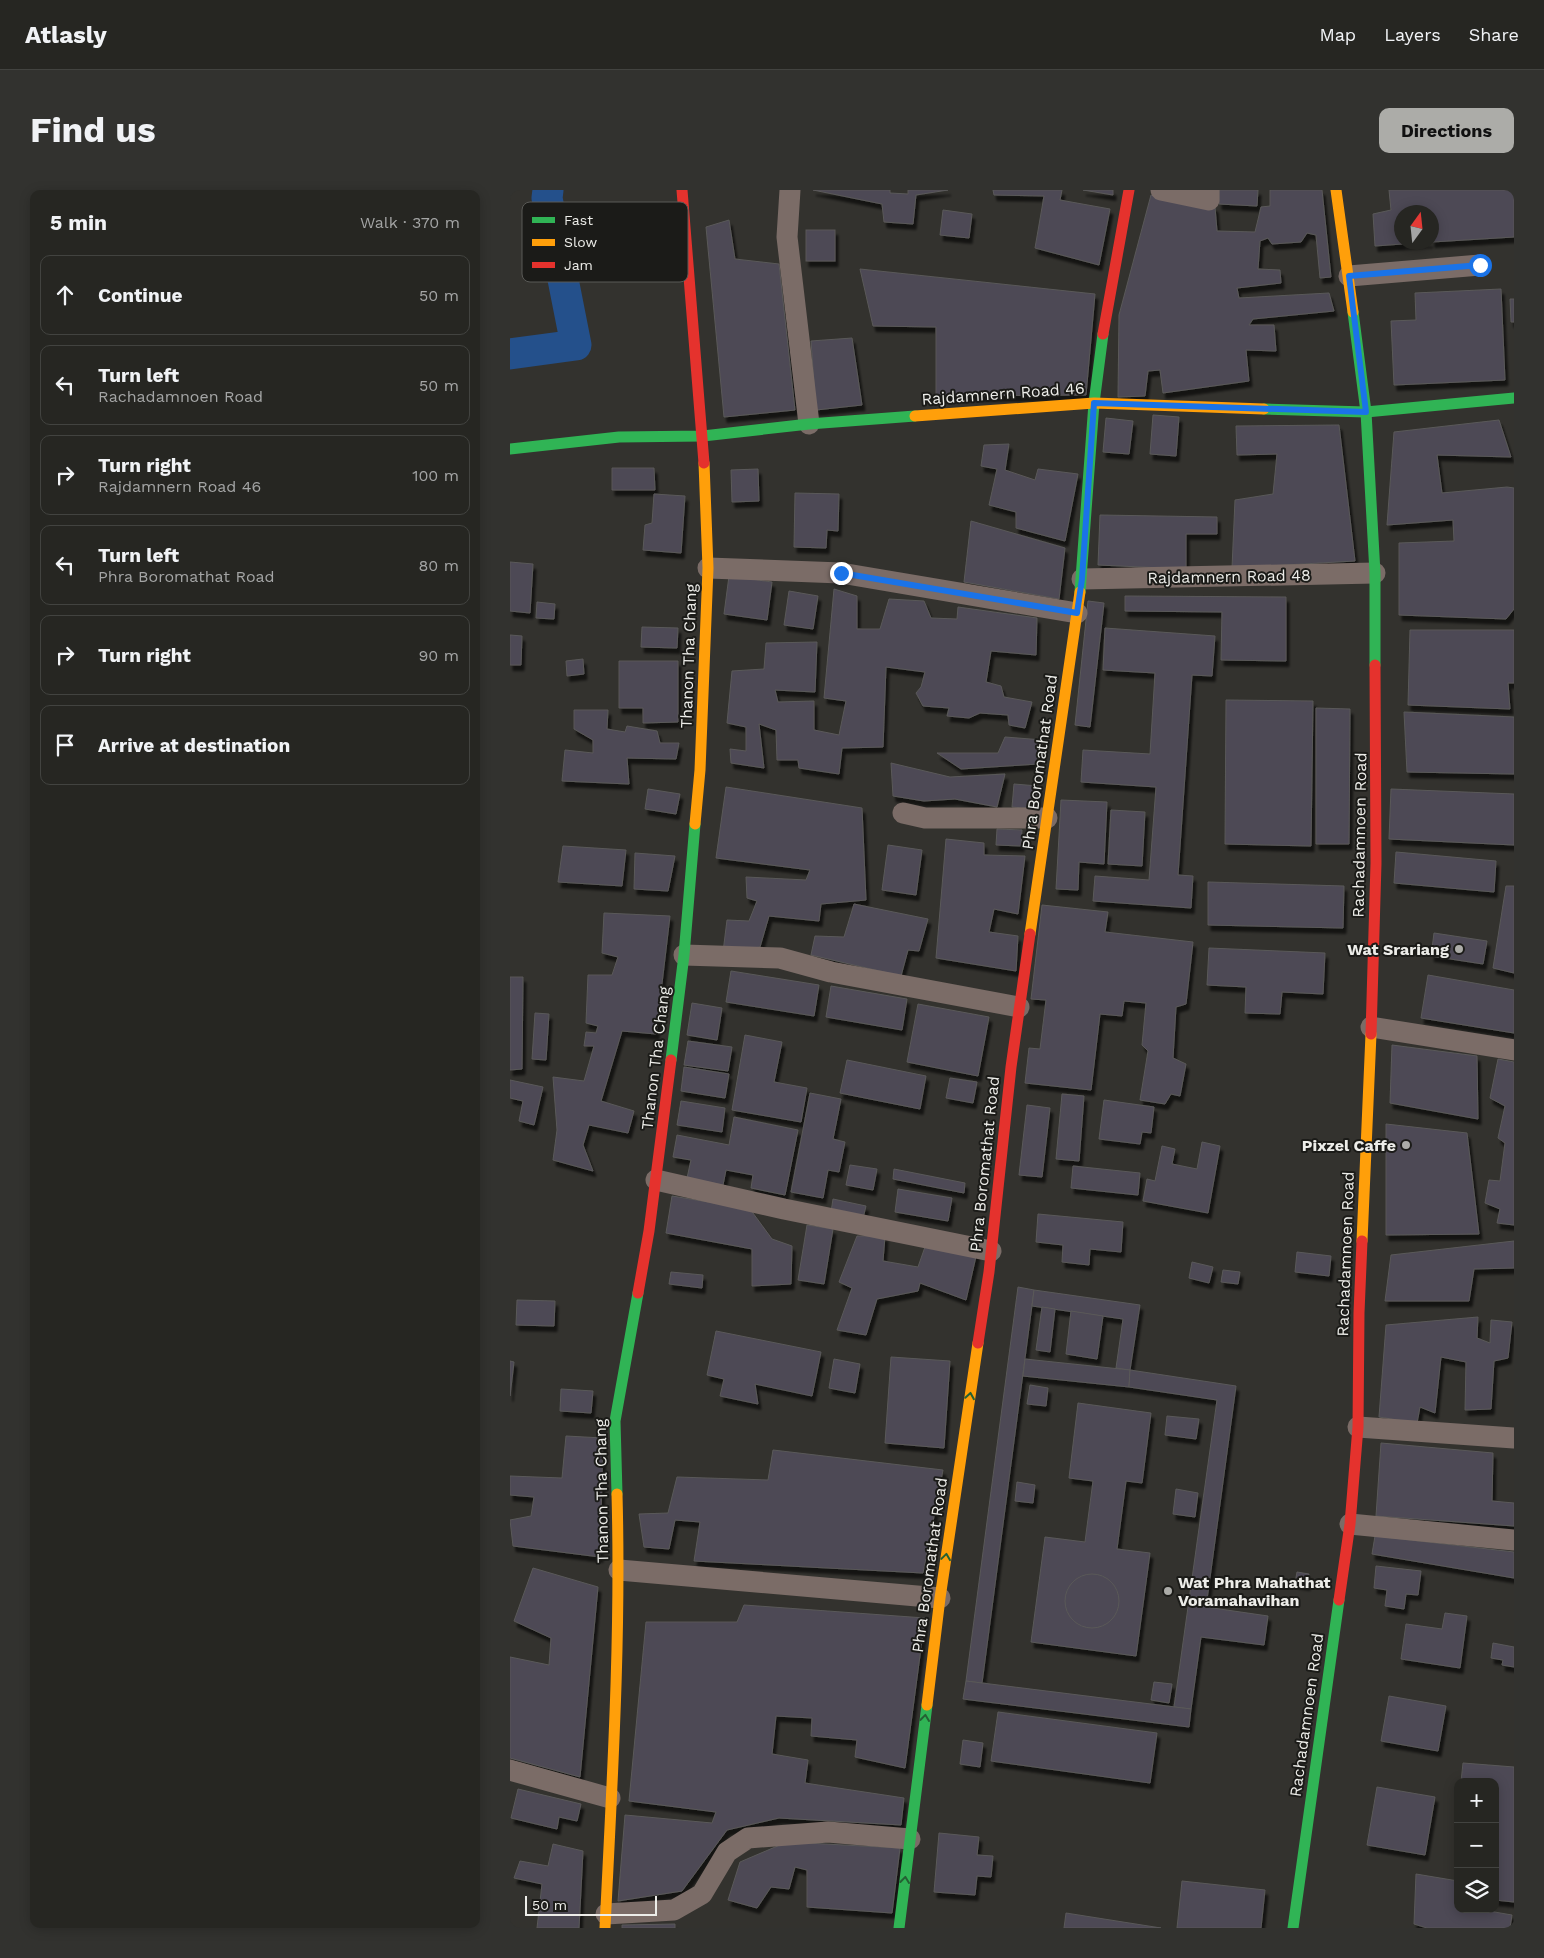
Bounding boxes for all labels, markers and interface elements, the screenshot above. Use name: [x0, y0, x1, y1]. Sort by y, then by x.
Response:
text: Atlasly: [25, 21, 107, 49]
text: Map: [1319, 24, 1356, 45]
text: Layers: [1384, 24, 1441, 45]
text: Share: [1469, 24, 1519, 45]
button: Directions: [1379, 108, 1514, 153]
text: Find us: [30, 109, 156, 151]
legend: [522, 202, 688, 282]
north arrow: [1394, 205, 1439, 250]
text: 5 min: [50, 210, 107, 235]
text: Fast: [564, 212, 593, 228]
text: Walk · 370 m: [360, 213, 460, 232]
text: Slow: [564, 234, 597, 250]
route start: [1469, 254, 1492, 277]
text: Jam: [564, 257, 593, 273]
icon: ahead: [51, 281, 79, 309]
text: Continue: [98, 284, 182, 307]
text: 50 m: [419, 286, 459, 305]
text: Turn left: [98, 364, 179, 387]
icon: left: [51, 371, 79, 399]
text: 50 m: [419, 376, 459, 395]
street label: Rajdamnern Road 46: [921, 378, 1085, 409]
text: Rachadamnoen Road: [98, 387, 263, 406]
text: Turn right: [98, 454, 191, 477]
icon: right: [51, 461, 79, 489]
text: 100 m: [412, 466, 459, 485]
text: Rajdamnern Road 46: [98, 477, 261, 496]
text: Turn left: [98, 544, 179, 567]
icon: left: [51, 551, 79, 579]
text: 80 m: [418, 556, 459, 575]
route end: [830, 562, 853, 585]
street label: Rajdamnern Road 48: [1147, 566, 1311, 587]
text: Phra Boromathat Road: [98, 567, 275, 586]
street label: Thanon Tha Chang: [676, 583, 701, 729]
icon: right: [51, 641, 79, 669]
text: Turn right: [98, 644, 191, 667]
text: 90 m: [418, 646, 459, 665]
street label: Phra Boromathat Road: [1018, 673, 1061, 851]
icon: arrive: [51, 731, 79, 759]
text: Arrive at destination: [98, 734, 290, 757]
street label: Rachadamnoen Road: [1349, 752, 1370, 918]
place label: Wat Srariang: [1347, 940, 1449, 959]
marker: Wat Srariang: [1453, 943, 1465, 955]
street label: Thanon Tha Chang: [637, 985, 674, 1131]
street label: Phra Boromathat Road: [966, 1075, 1003, 1253]
place label: Pixzel Caffe: [1302, 1136, 1396, 1155]
marker: Pixzel Caffe: [1400, 1139, 1412, 1151]
street label: Rachadamnoen Road: [1333, 1171, 1358, 1337]
one-way arrow: [964, 1392, 975, 1400]
street label: Thanon Tha Chang: [591, 1418, 612, 1563]
street label: Phra Boromathat Road: [908, 1476, 951, 1654]
one-way arrow: [940, 1553, 951, 1561]
place label: Wat Phra Mahathat Voramahavihan: [1178, 1573, 1331, 1610]
marker: Wat Phra Mahathat Voramahavihan: [1162, 1585, 1174, 1597]
street label: Rachadamnoen Road: [1286, 1632, 1327, 1798]
one-way arrow: [919, 1714, 930, 1722]
map controls: [1454, 1778, 1499, 1913]
button: +: [1454, 1778, 1499, 1823]
button: −: [1454, 1823, 1499, 1868]
button: layers: [1454, 1868, 1499, 1913]
one-way arrow: [900, 1875, 910, 1884]
scale bar: [525, 1893, 658, 1916]
text: 50 m: [532, 1897, 567, 1913]

